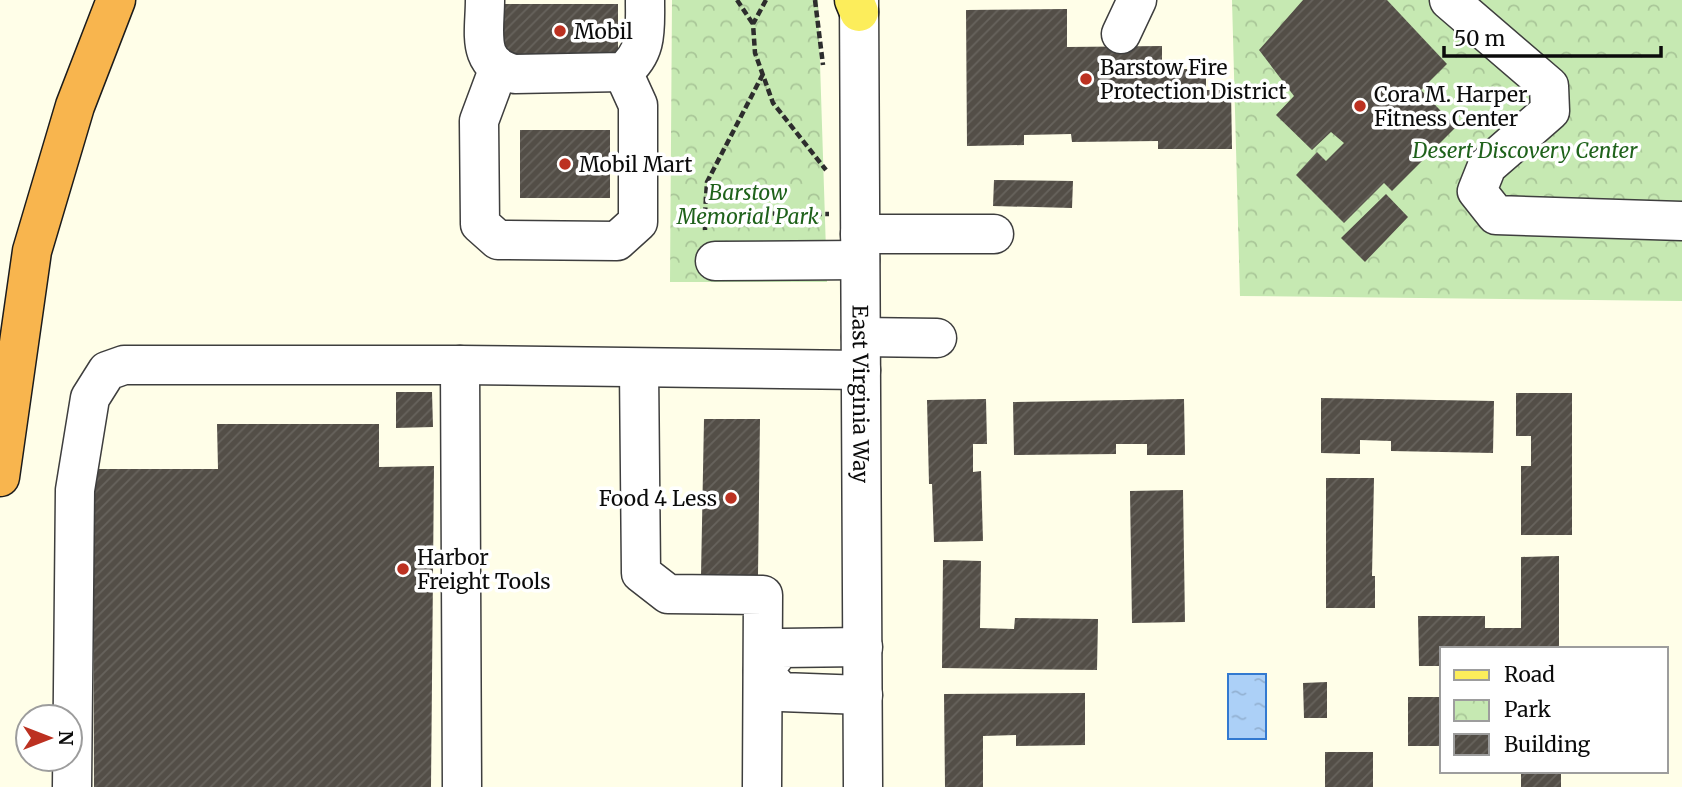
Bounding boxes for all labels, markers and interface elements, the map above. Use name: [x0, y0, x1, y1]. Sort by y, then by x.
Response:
scale bar: [1444, 14, 1661, 58]
place label: Mobil: [574, 18, 633, 45]
marker: Mobil: [552, 23, 568, 39]
text: 50 m: [1454, 25, 1505, 52]
place label: Barstow Fire Protection District: [1100, 54, 1287, 105]
marker: Barstow Fire Protection District: [1078, 71, 1094, 87]
place label: Cora M. Harper Fitness Center: [1374, 81, 1527, 132]
marker: Cora M. Harper Fitness Center: [1352, 98, 1368, 114]
park label: Desert Discovery Center: [1412, 137, 1638, 164]
place label: Mobil Mart: [579, 151, 692, 178]
marker: Mobil Mart: [557, 156, 573, 172]
park label: Barstow Memorial Park: [676, 179, 820, 230]
street label: East Virginia Way: [847, 305, 875, 484]
place label: Food 4 Less: [599, 485, 717, 512]
marker: Food 4 Less: [723, 490, 739, 506]
place label: Harbor Freight Tools: [417, 544, 550, 595]
marker: Harbor Freight Tools: [395, 561, 411, 577]
legend: [1440, 647, 1668, 773]
text: Road: [1504, 661, 1555, 688]
text: Park: [1504, 696, 1551, 723]
north arrow: [14, 703, 84, 773]
text: N: [54, 730, 78, 746]
text: Building: [1504, 731, 1591, 758]

